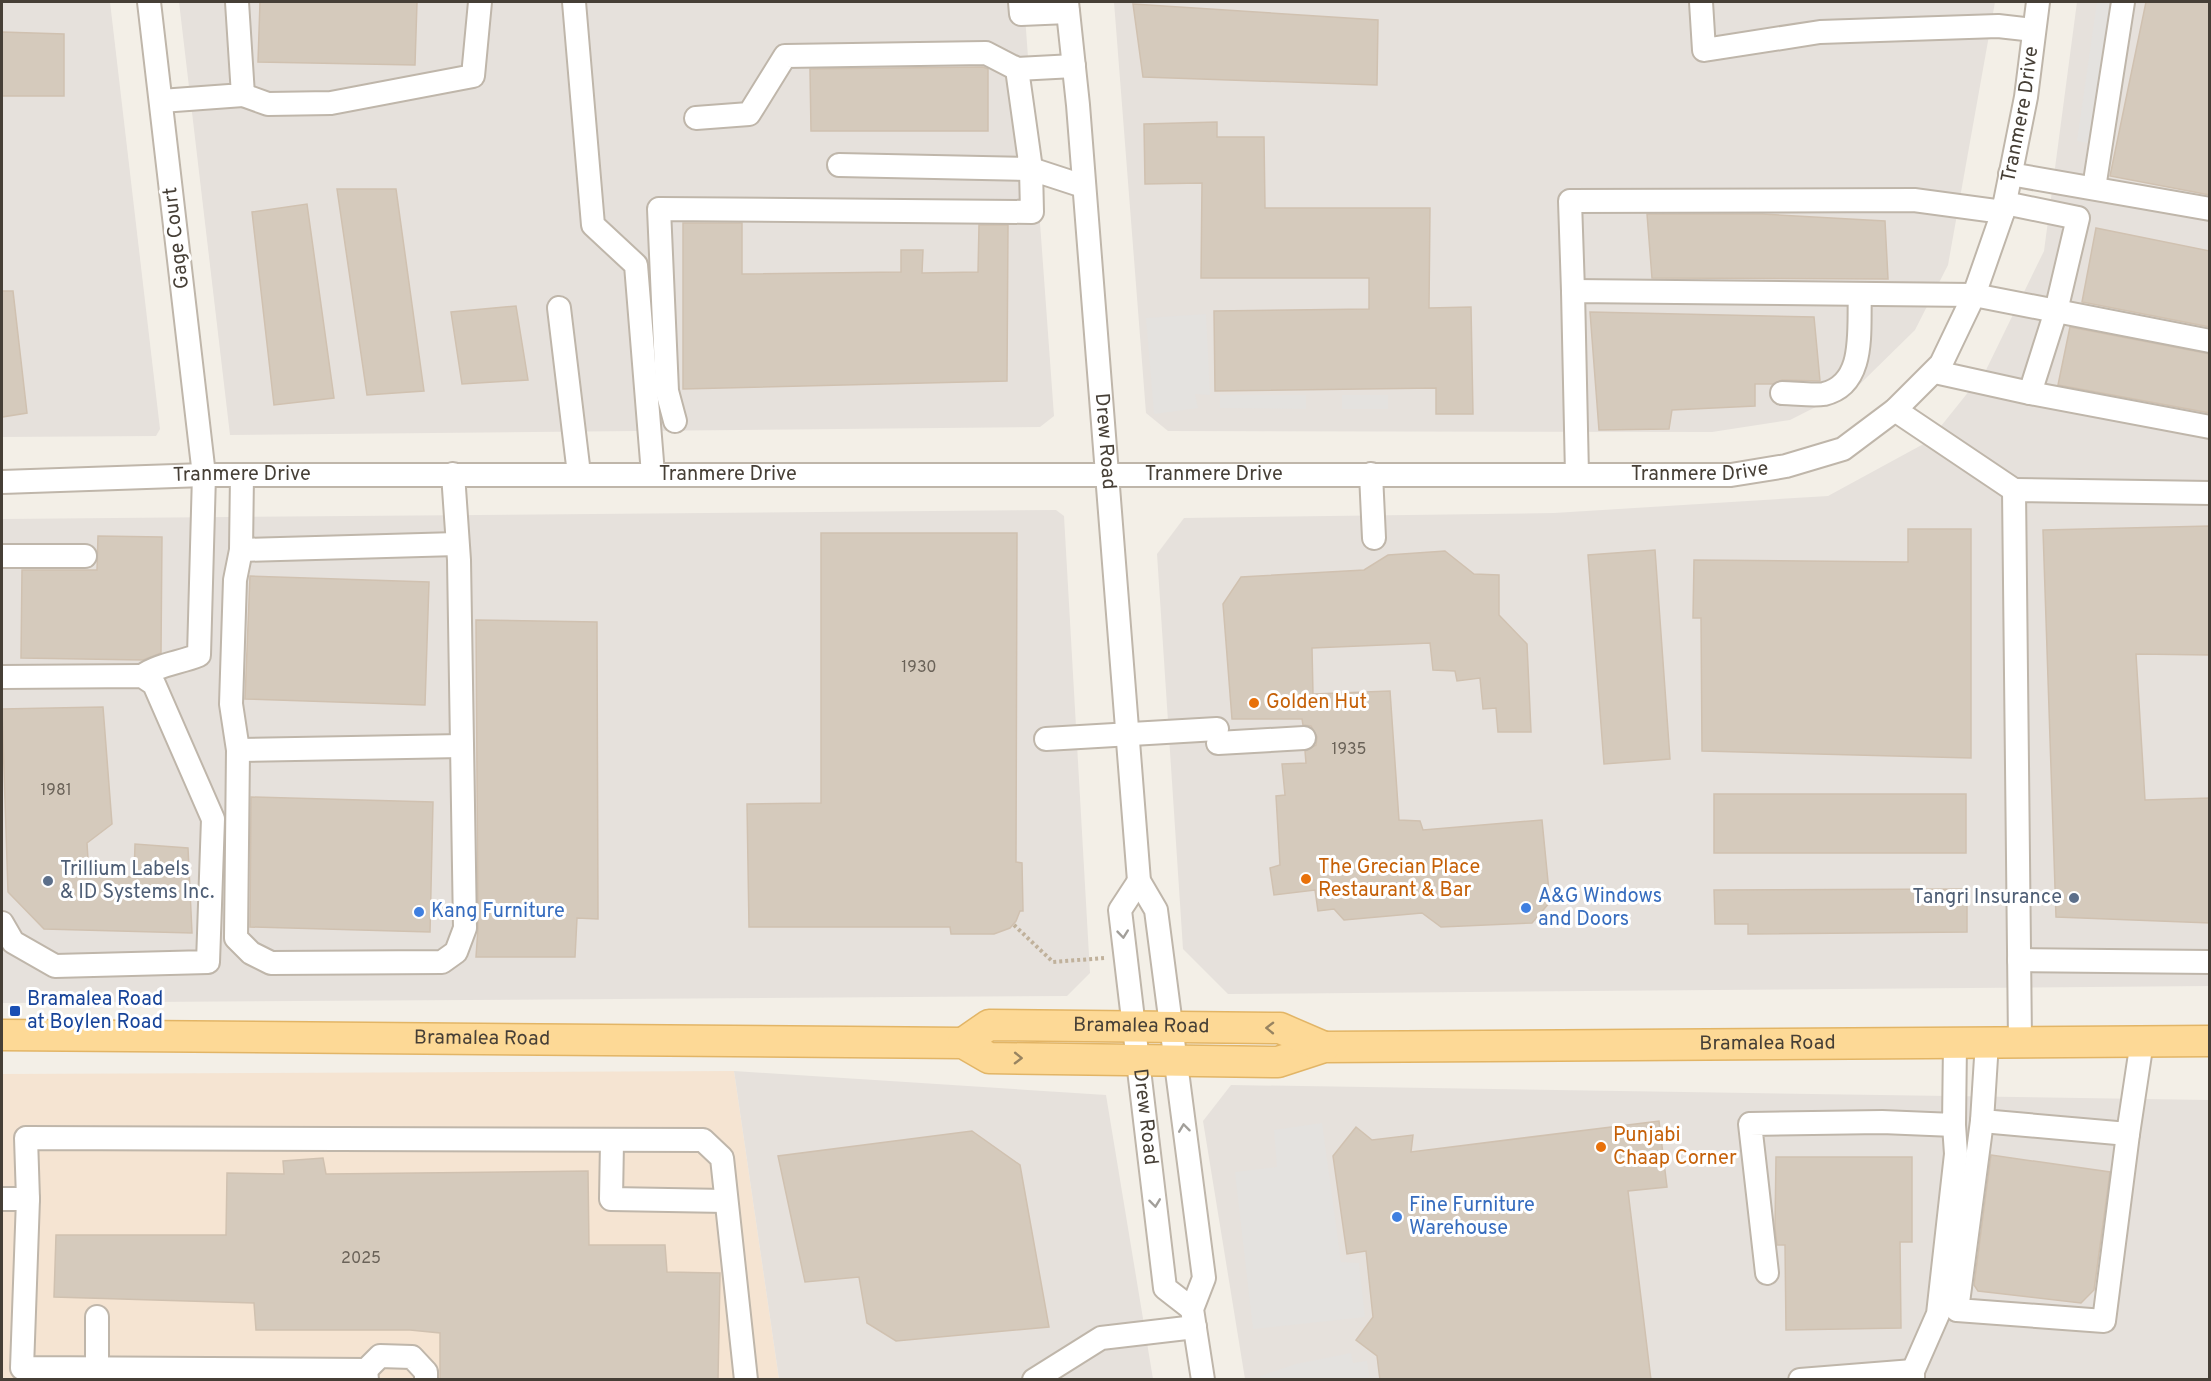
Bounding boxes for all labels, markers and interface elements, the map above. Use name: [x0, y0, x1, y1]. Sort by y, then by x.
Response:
street label: Tranmere Drive: [1996, 45, 2045, 185]
street label: Gage Court: [158, 186, 196, 290]
street label: Drew Road: [1088, 392, 1121, 491]
street label: Tranmere Drive: [1631, 456, 1770, 488]
street label: Tranmere Drive: [172, 462, 311, 489]
street label: Tranmere Drive: [659, 462, 797, 488]
street label: Tranmere Drive: [1145, 462, 1283, 488]
house number: 1930: [901, 658, 937, 678]
place label: Golden Hut: [1266, 690, 1367, 716]
marker: Golden Hut: [1247, 696, 1261, 710]
house number: 1935: [1331, 740, 1367, 760]
house number: 1981: [40, 781, 72, 801]
place label: The Grecian Place Restaurant & Bar: [1318, 855, 1480, 904]
place label: Trillium Labels & ID Systems Inc.: [60, 857, 214, 906]
marker: The Grecian Place Restaurant & Bar: [1299, 872, 1313, 886]
marker: Trillium Labels & ID Systems Inc.: [41, 874, 55, 888]
place label: A&G Windows and Doors: [1538, 884, 1662, 933]
place label: Tangri Insurance: [1912, 885, 2062, 911]
marker: Tangri Insurance: [2067, 891, 2081, 905]
place label: Kang Furniture: [431, 899, 565, 925]
marker: A&G Windows and Doors: [1519, 901, 1533, 915]
marker: Kang Furniture: [412, 905, 426, 919]
one-way arrow: [1116, 929, 1129, 938]
place label: Bramalea Road at Boylen Road: [27, 987, 163, 1036]
marker: Bramalea Road at Boylen Road: [8, 1004, 22, 1018]
street label: Bramalea Road: [1073, 1013, 1210, 1040]
one-way arrow: [1265, 1022, 1274, 1034]
street label: Bramalea Road: [414, 1025, 550, 1053]
street label: Bramalea Road: [1699, 1031, 1836, 1057]
one-way arrow: [1013, 1052, 1022, 1065]
street label: Drew Road: [1126, 1067, 1163, 1167]
one-way arrow: [1179, 1123, 1191, 1132]
place label: Punjabi Chaap Corner: [1613, 1123, 1737, 1172]
marker: Punjabi Chaap Corner: [1594, 1140, 1608, 1154]
place label: Fine Furniture Warehouse: [1409, 1193, 1535, 1242]
one-way arrow: [1148, 1198, 1161, 1207]
marker: Fine Furniture Warehouse: [1390, 1210, 1404, 1224]
house number: 2025: [341, 1249, 381, 1269]

